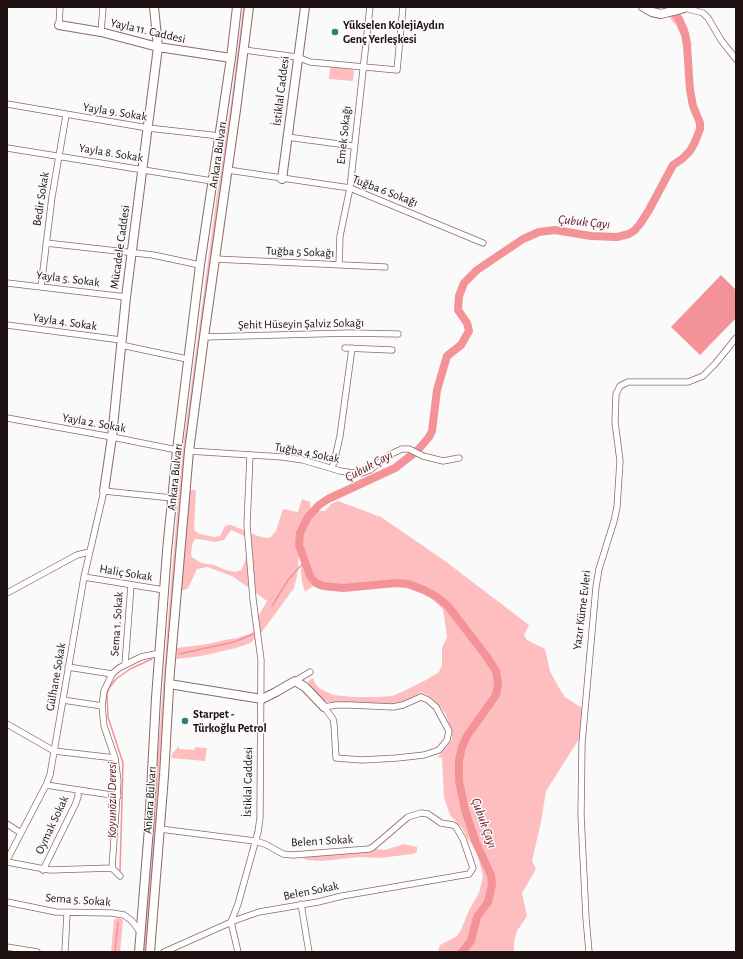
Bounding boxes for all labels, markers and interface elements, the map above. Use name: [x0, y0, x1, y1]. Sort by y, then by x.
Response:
street label: Yayla 11. Caddesi: [109, 15, 187, 47]
place label: Yükselen KolejiAydın Genç Yerleşkesi: [343, 18, 444, 46]
marker: Yükselen KolejiAydın Genç Yerleşkesi: [330, 27, 340, 37]
street label: İstiklal Caddesi: [270, 55, 292, 127]
street label: Yayla 9. Sokak: [82, 100, 148, 124]
street label: Emek Sokağı: [334, 105, 354, 165]
street label: Ankara Bulvarı: [206, 121, 230, 189]
street label: Yayla 8. Sokak: [78, 141, 144, 165]
street label: Bedir Sokak: [30, 171, 52, 227]
street label: Tuğba 6 Sokağı: [350, 172, 420, 210]
street label: Mücadele Caddesi: [107, 204, 133, 290]
water label: Çubuk Çayı: [557, 212, 611, 232]
street label: Tuğba 5 Sokağı: [266, 244, 334, 260]
street label: Yayla 5. Sokak: [35, 268, 101, 290]
street label: Yayla 4. Sokak: [32, 310, 98, 334]
street label: Şehit Hüseyin Şalviz Sokağı: [238, 316, 364, 332]
street label: Yayla 2. Sokak: [61, 410, 127, 436]
street label: Tuğba 4 Sokak: [273, 440, 341, 466]
street label: Ankara Bulvarı: [164, 443, 186, 511]
water label: Çubuk Çayı: [342, 447, 396, 485]
street label: Haliç Sokak: [98, 562, 154, 584]
street label: Yazır Küme Evleri: [570, 569, 594, 651]
street label: Sema 1. Sokak: [108, 591, 126, 657]
street label: Gülhane Sokak: [43, 642, 69, 712]
place label: Starpet - Türkoğlu Petrol: [193, 707, 267, 735]
marker: Starpet - Türkoğlu Petrol: [180, 716, 190, 726]
street label: İstiklal Caddesi: [240, 747, 256, 817]
water label: Koyunözü Deresi: [104, 762, 120, 838]
street label: Ankara Bulvarı: [140, 766, 160, 834]
street label: Oymak Sokak: [32, 793, 72, 857]
water label: Çubuk Çayı: [468, 796, 500, 850]
street label: Belen 1 Sokak: [291, 832, 353, 850]
street label: Belen Sokak: [282, 879, 340, 903]
street label: Sema 5. Sokak: [45, 891, 111, 909]

